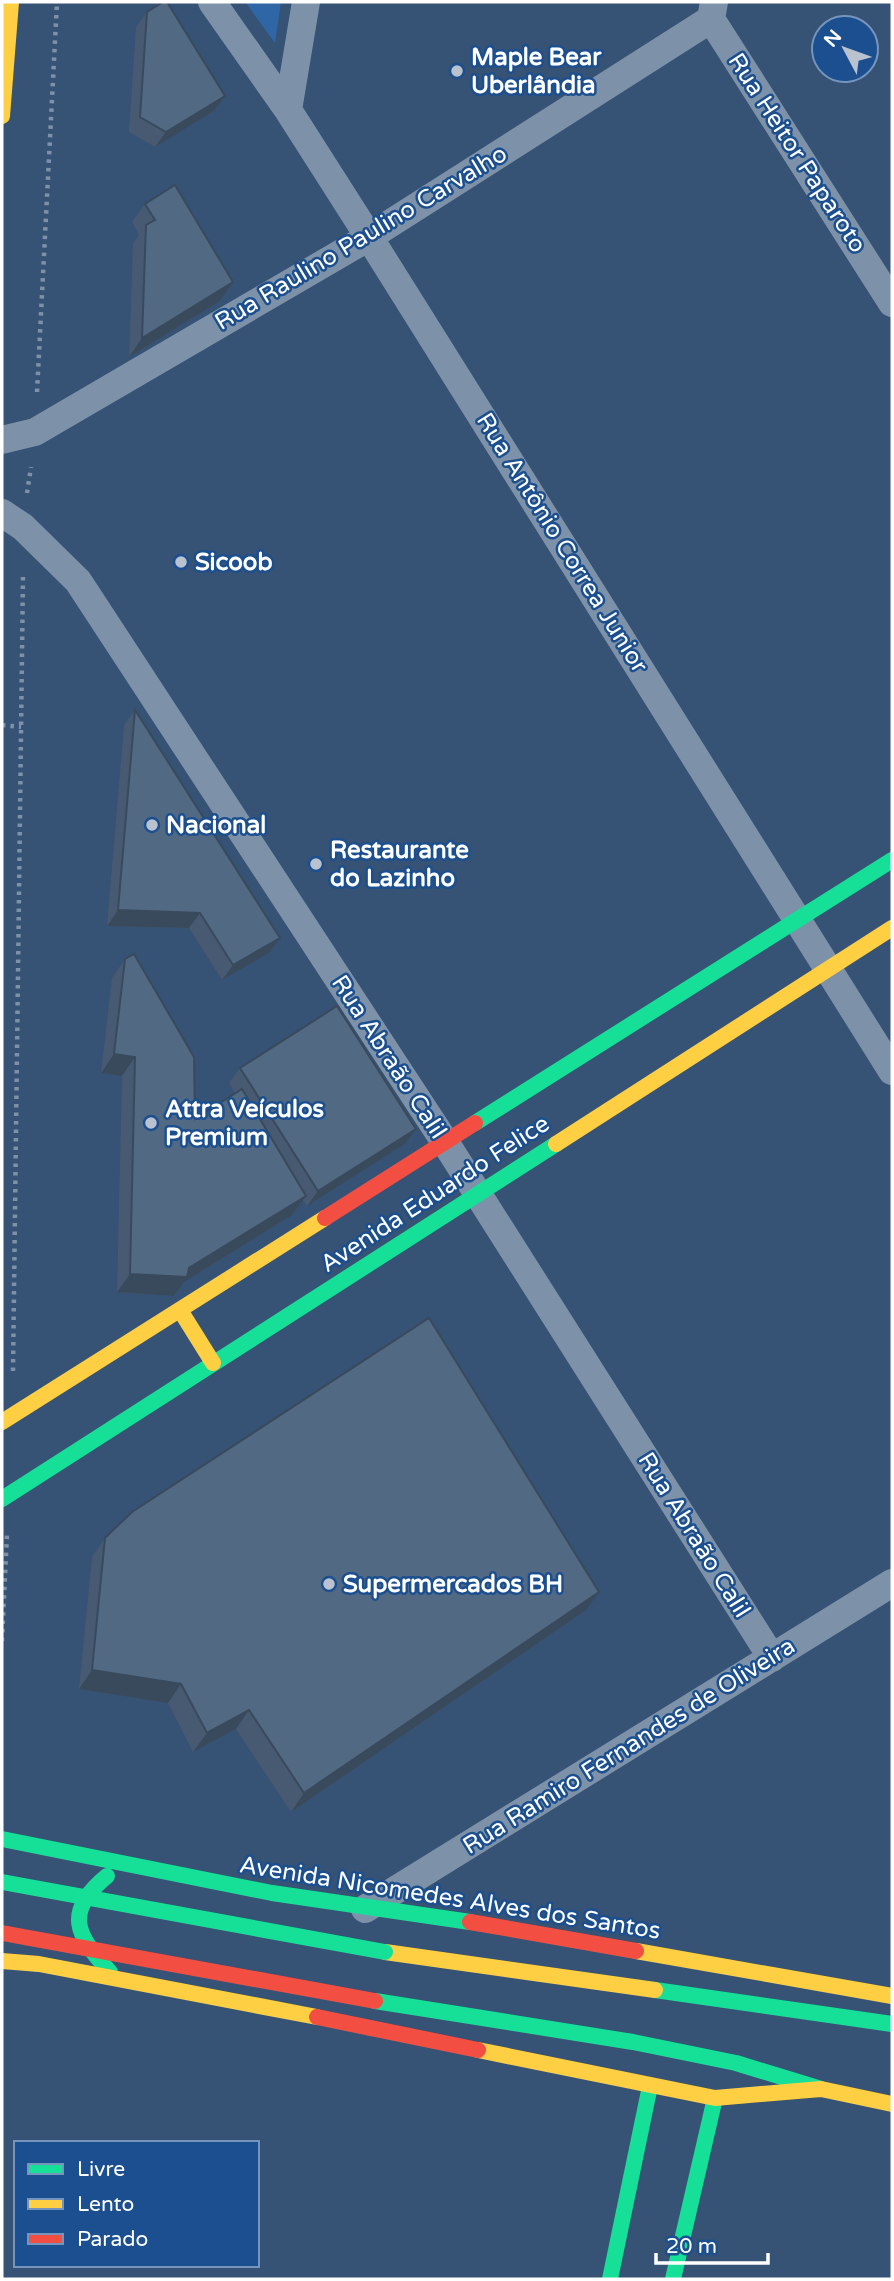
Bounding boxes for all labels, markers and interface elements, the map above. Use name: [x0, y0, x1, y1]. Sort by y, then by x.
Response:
north arrow: [810, 14, 880, 84]
text: N: [820, 26, 846, 51]
place label: Maple Bear Uberlândia: [471, 43, 602, 100]
street label: Rua Heitor Paparoto: [722, 48, 872, 258]
marker: Maple Bear Uberlândia: [449, 63, 465, 79]
street label: Rua Raulino Paulino Carvalho: [210, 139, 512, 337]
street label: Rua Antônio Correa Junior: [470, 408, 654, 679]
place label: Sicoob: [195, 548, 273, 577]
marker: Sicoob: [173, 554, 189, 570]
place label: Nacional: [166, 811, 266, 840]
marker: Nacional: [144, 817, 160, 833]
place label: Restaurante do Lazinho: [330, 836, 469, 893]
marker: Restaurante do Lazinho: [308, 856, 324, 872]
street label: Rua Abraão Calil: [325, 970, 453, 1144]
place label: Attra Veículos Premium: [165, 1095, 324, 1152]
street label: Avenida Eduardo Felice: [315, 1109, 555, 1279]
marker: Attra Veículos Premium: [143, 1115, 159, 1131]
street label: Rua Abraão Calil: [632, 1447, 756, 1623]
place label: Supermercados BH: [343, 1570, 563, 1599]
marker: Supermercados BH: [321, 1576, 337, 1592]
street label: Rua Ramiro Fernandes de Oliveira: [458, 1631, 800, 1861]
street label: Avenida Nicomedes Alves dos Santos: [237, 1850, 663, 1946]
legend: [14, 2141, 259, 2267]
text: Livre: [77, 2157, 125, 2182]
text: Lento: [77, 2192, 134, 2217]
scale bar: [656, 2222, 768, 2266]
text: Parado: [77, 2227, 148, 2252]
text: 20 m: [666, 2234, 717, 2259]

